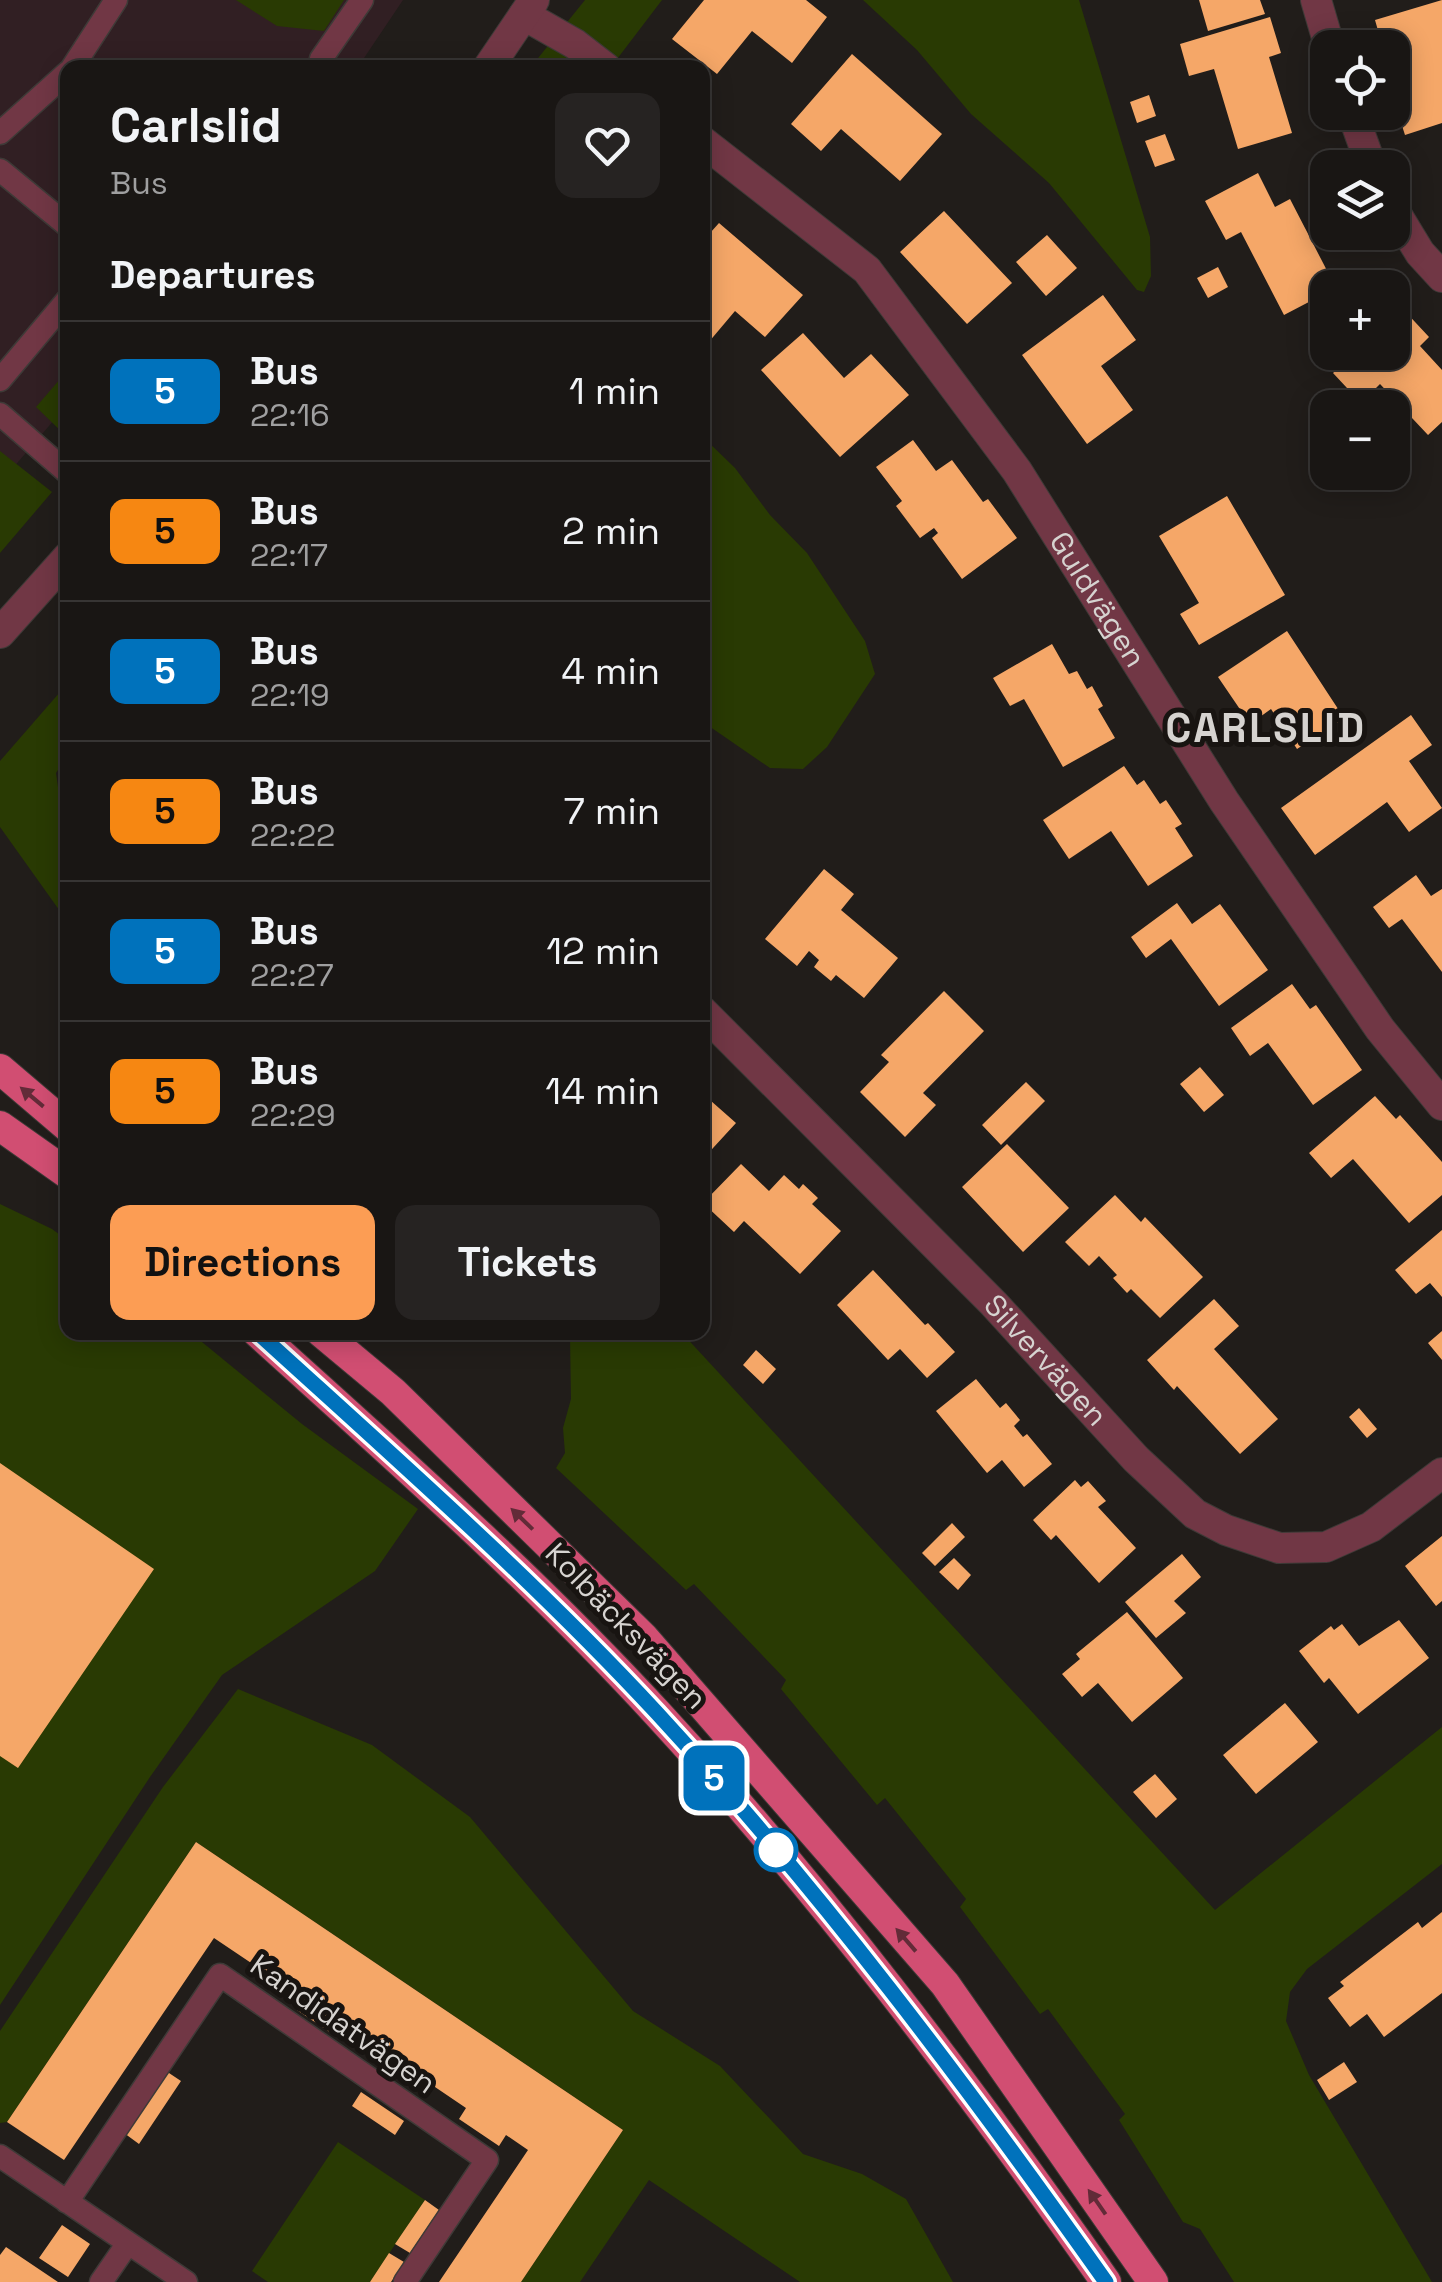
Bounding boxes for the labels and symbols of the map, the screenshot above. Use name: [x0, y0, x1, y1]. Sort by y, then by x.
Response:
street label: Guldvägen: [1041, 524, 1155, 674]
district label: CARLSLID: [1166, 703, 1366, 754]
one-way arrow: [20, 1087, 45, 1108]
street label: Silvervägen: [976, 1286, 1116, 1434]
one-way arrow: [511, 1507, 535, 1531]
street label: Kolbäcksvägen: [537, 1534, 716, 1717]
line badge: 5: [682, 1746, 746, 1810]
unlabelled marker: [755, 1829, 797, 1871]
one-way arrow: [895, 1927, 917, 1952]
street label: Kandidatvägen: [243, 1945, 444, 2102]
one-way arrow: [1088, 2189, 1107, 2215]

